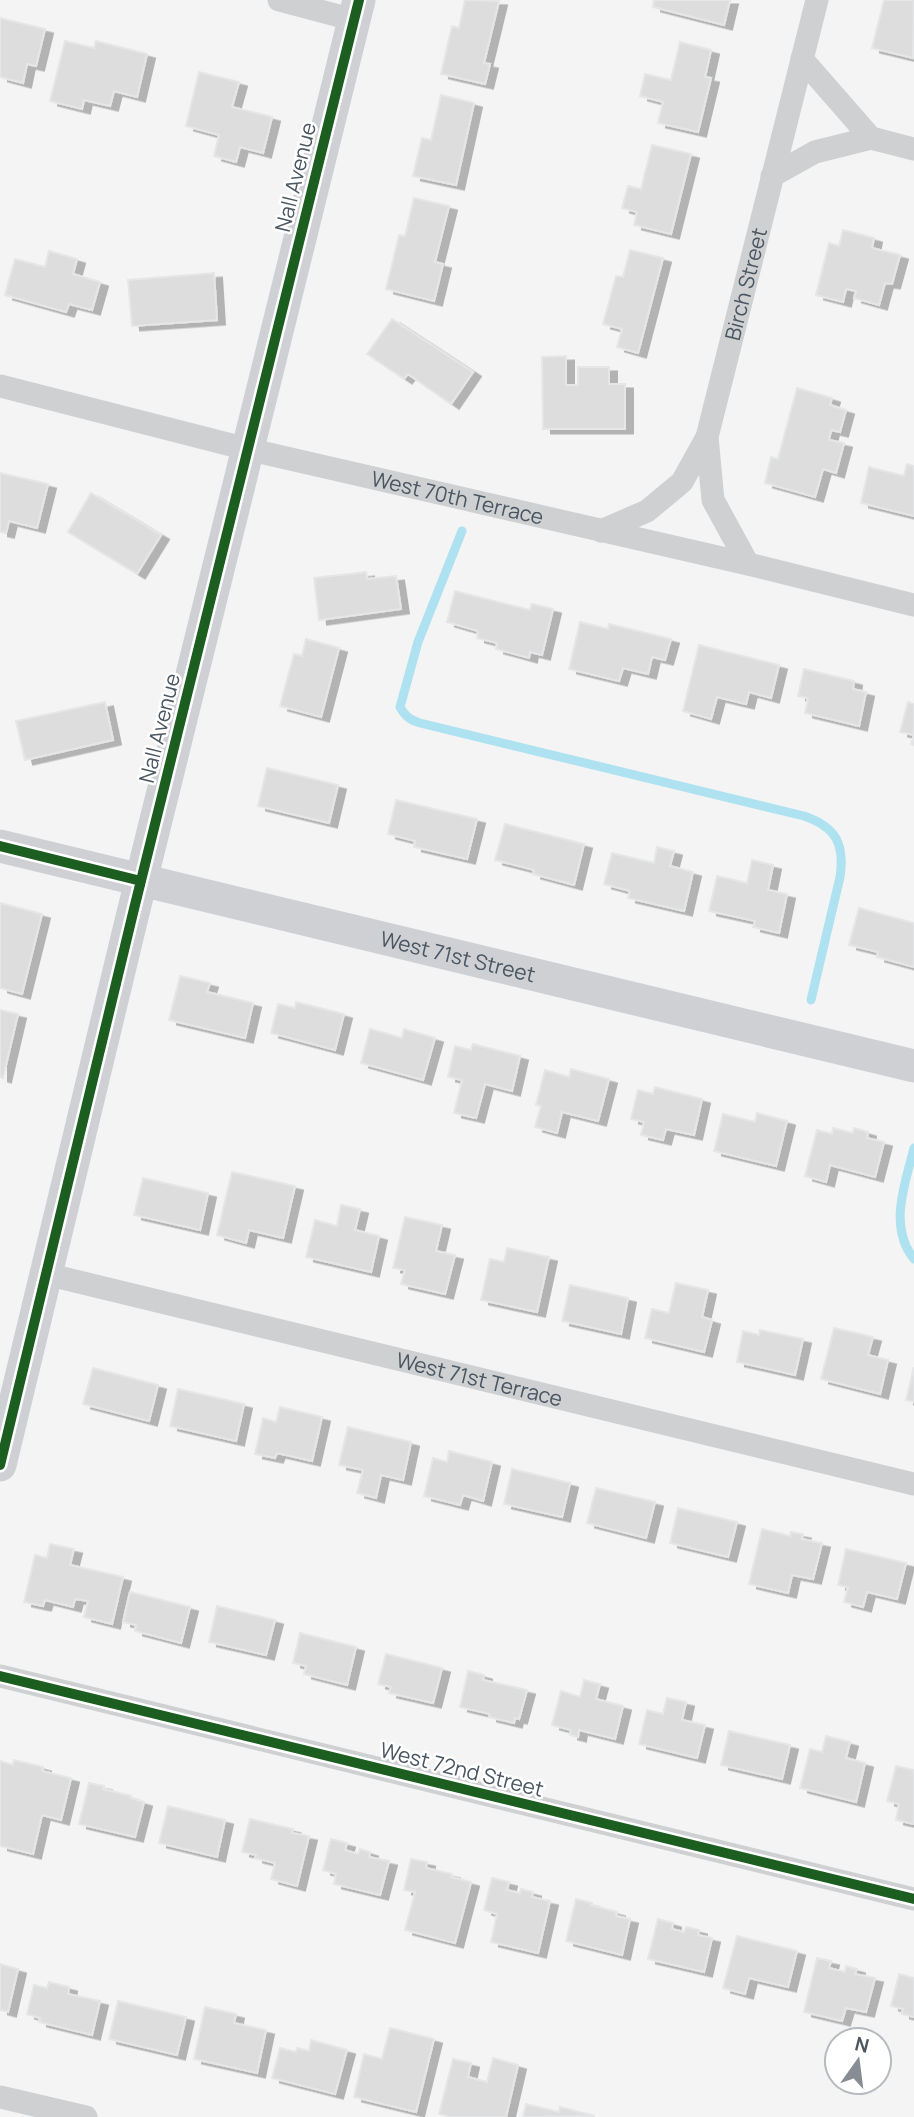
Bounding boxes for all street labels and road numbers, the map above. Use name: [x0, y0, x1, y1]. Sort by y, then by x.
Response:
street label: Nall Avenue: [268, 119, 322, 235]
street label: Birch Street: [718, 225, 773, 343]
street label: West 70th Terrace: [369, 464, 546, 531]
street label: Nall Avenue: [132, 670, 186, 786]
street label: West 71st Street: [378, 924, 538, 988]
street label: West 71st Terrace: [394, 1345, 565, 1412]
street label: West 72nd Street: [377, 1735, 547, 1803]

